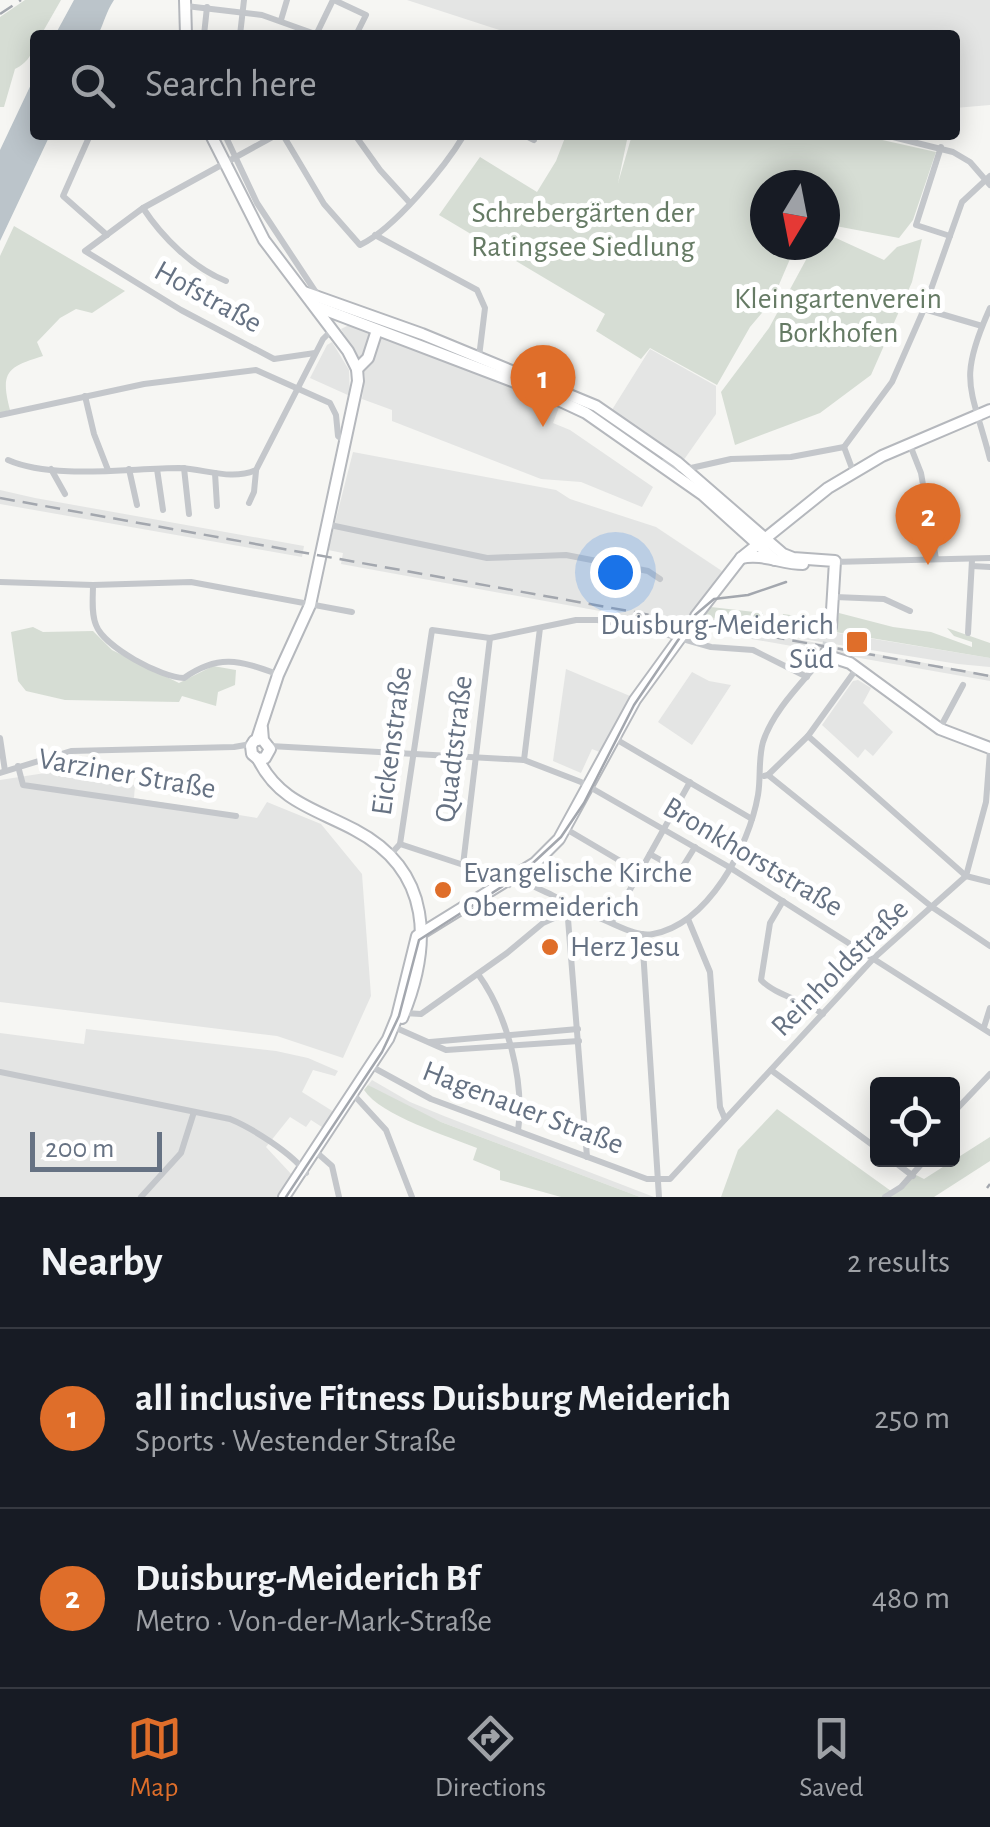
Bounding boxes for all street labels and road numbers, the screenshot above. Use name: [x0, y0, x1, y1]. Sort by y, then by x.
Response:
street label: Hofstraße: [149, 255, 267, 339]
street label: Eickenstraße: [367, 665, 417, 817]
street label: Quadtstraße: [430, 674, 478, 824]
street label: Varziner Straße: [36, 744, 218, 804]
street label: Bronkhorststraße: [658, 792, 848, 922]
street label: Reinholdstraße: [766, 894, 914, 1042]
street label: Hagenauer Straße: [418, 1056, 628, 1160]

